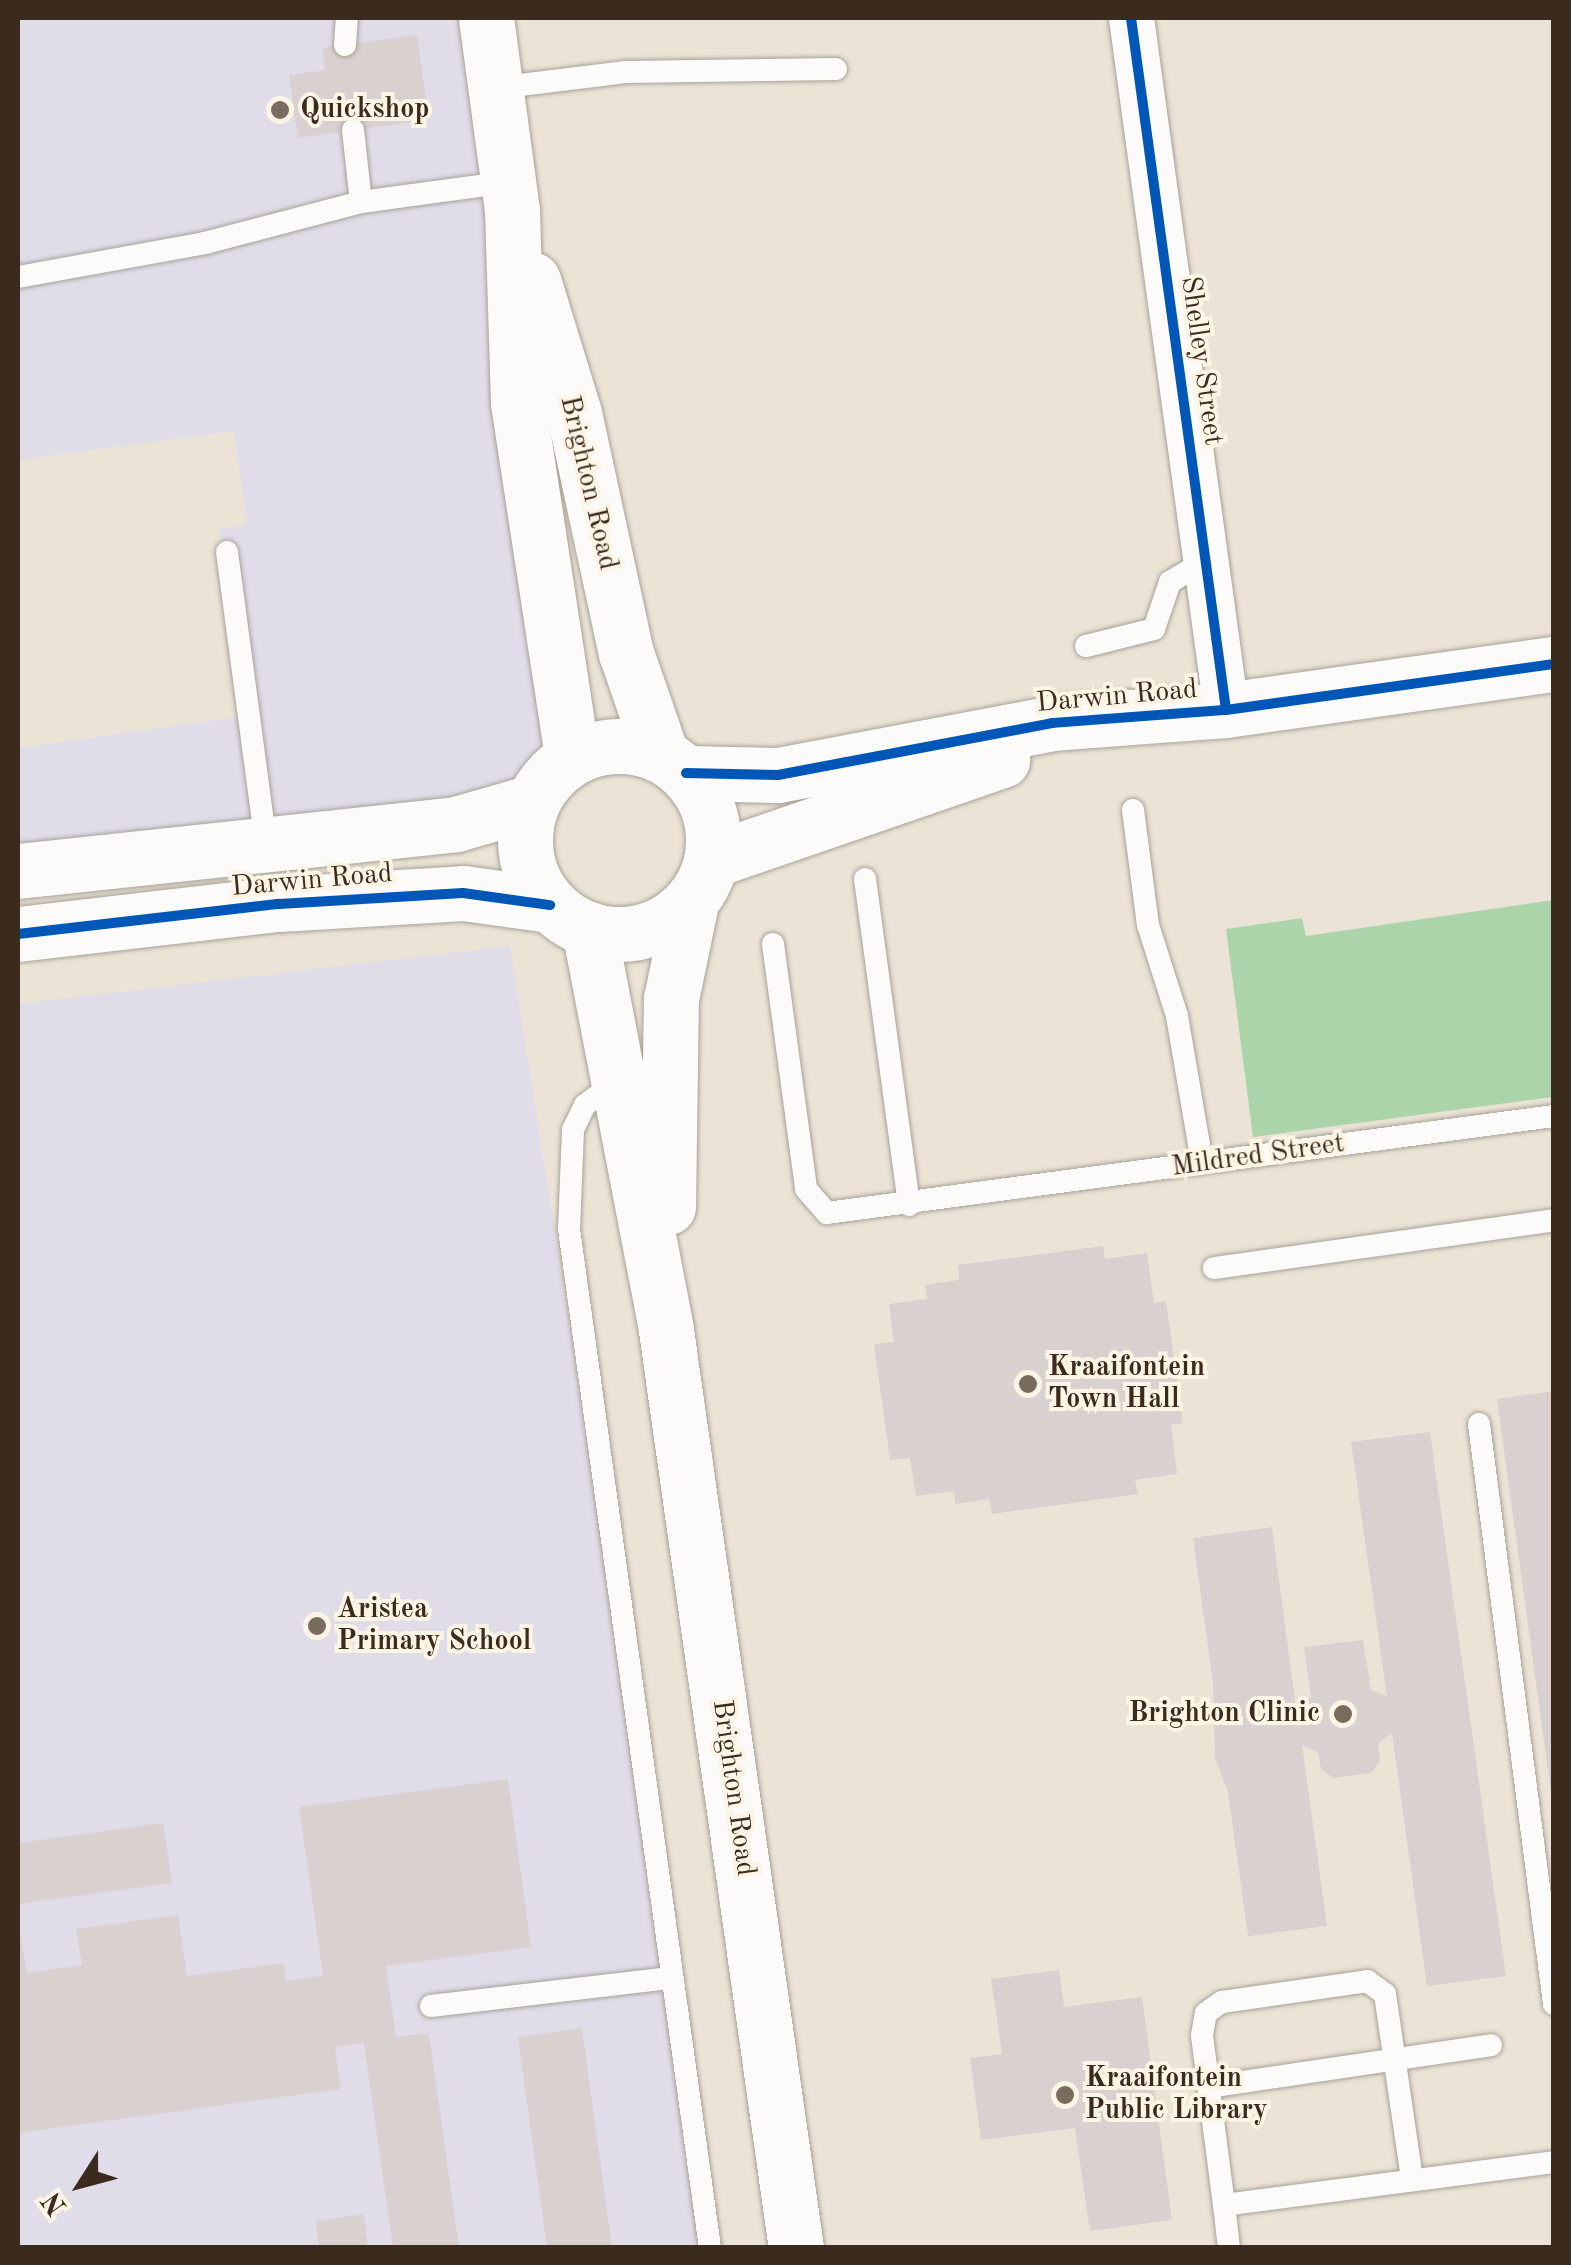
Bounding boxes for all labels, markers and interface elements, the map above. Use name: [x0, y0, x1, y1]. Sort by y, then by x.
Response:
place label: Quickshop: [300, 93, 429, 127]
marker: Quickshop: [269, 99, 291, 121]
street label: Shelley Street: [1173, 274, 1229, 448]
street label: Brighton Road: [552, 393, 624, 573]
street label: Darwin Road: [1035, 673, 1199, 721]
street label: Darwin Road: [230, 857, 394, 905]
street label: Mildred Street: [1169, 1127, 1347, 1185]
place label: Kraaifontein Town Hall: [1048, 1351, 1205, 1417]
marker: Kraaifontein Town Hall: [1017, 1373, 1039, 1395]
place label: Aristea Primary School: [337, 1593, 531, 1659]
marker: Aristea Primary School: [306, 1615, 328, 1637]
place label: Brighton Clinic: [1128, 1697, 1320, 1731]
street label: Brighton Road: [704, 1698, 762, 1878]
marker: Brighton Clinic: [1330, 1701, 1356, 1727]
place label: Kraaifontein Public Library: [1085, 2062, 1268, 2128]
marker: Kraaifontein Public Library: [1054, 2084, 1076, 2106]
north arrow: [30, 2135, 130, 2235]
text: N: [38, 2186, 73, 2220]

